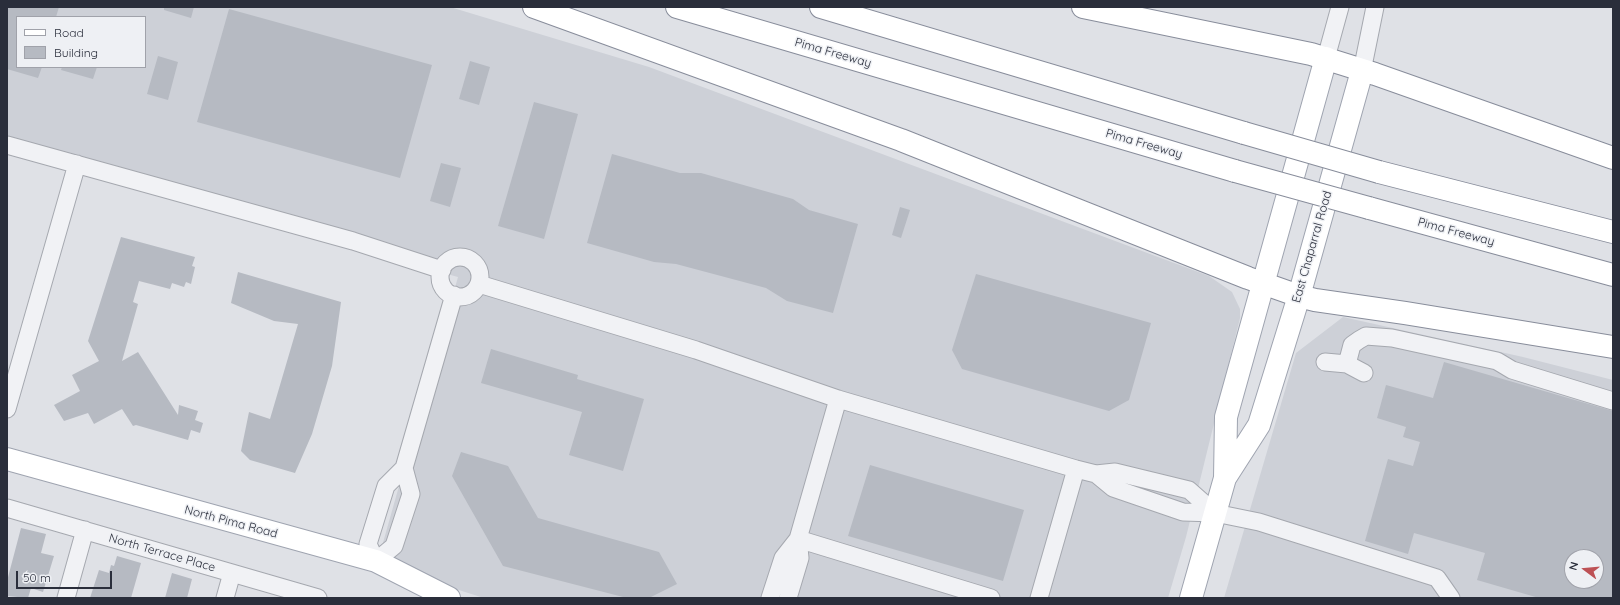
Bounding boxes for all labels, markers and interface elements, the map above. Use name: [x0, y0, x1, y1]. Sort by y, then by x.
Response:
legend: [16, 16, 146, 68]
text: Road: [54, 25, 84, 40]
street label: Pima Freeway: [793, 35, 873, 71]
text: Building: [54, 45, 98, 60]
street label: Pima Freeway: [1104, 126, 1184, 162]
street label: East Chaparral Road: [1289, 189, 1335, 305]
street label: Pima Freeway: [1416, 215, 1496, 249]
street label: North Pima Road: [183, 503, 279, 541]
street label: North Terrace Place: [107, 531, 217, 575]
north arrow: [1564, 549, 1604, 589]
text: N: [1566, 560, 1581, 572]
scale bar: [18, 563, 114, 589]
text: 50 m: [23, 570, 51, 585]

